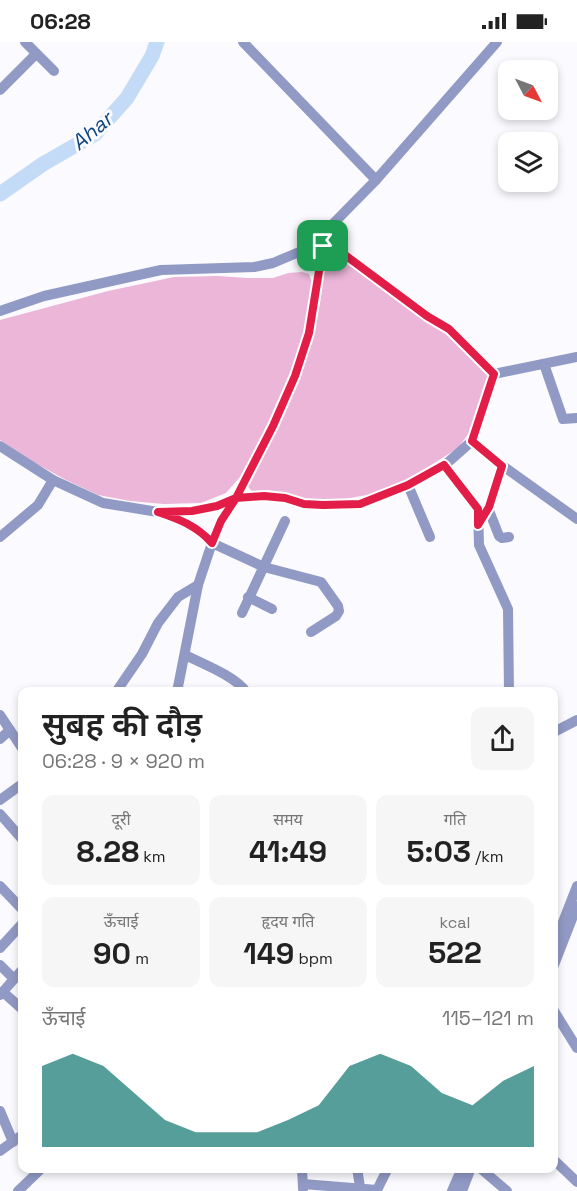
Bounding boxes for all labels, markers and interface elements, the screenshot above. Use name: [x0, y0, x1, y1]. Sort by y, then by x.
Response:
text: 06:28: [30, 7, 91, 35]
north arrow: [498, 60, 558, 120]
map controls: [498, 60, 558, 192]
water label: Ahar: [65, 104, 120, 156]
button: layers: [498, 132, 558, 192]
pin: [297, 220, 348, 271]
icon: arrive: [306, 229, 339, 262]
text: सुबह की दौड़: [42, 704, 202, 746]
button: share: [471, 707, 534, 770]
text: 06:28 · 9 × 920 m: [42, 748, 205, 774]
text: दूरी: [111, 809, 131, 830]
text: समय: [273, 809, 303, 830]
text: गति: [444, 809, 466, 830]
text: 8.28: [76, 832, 139, 871]
text: 41:49: [249, 832, 327, 871]
text: 5:03: [406, 832, 471, 871]
text: km: [139, 846, 166, 867]
text: /km: [471, 846, 504, 867]
text: ऊँचाई: [104, 911, 138, 932]
text: हृदय गति: [262, 911, 314, 932]
text: kcal: [440, 912, 470, 933]
text: 522: [428, 933, 482, 972]
text: 90: [93, 934, 131, 973]
text: 149: [243, 934, 294, 973]
text: m: [131, 948, 149, 969]
text: bpm: [294, 948, 333, 969]
text: ऊँचाई: [42, 1005, 85, 1031]
text: 115–121 m: [442, 1005, 534, 1031]

